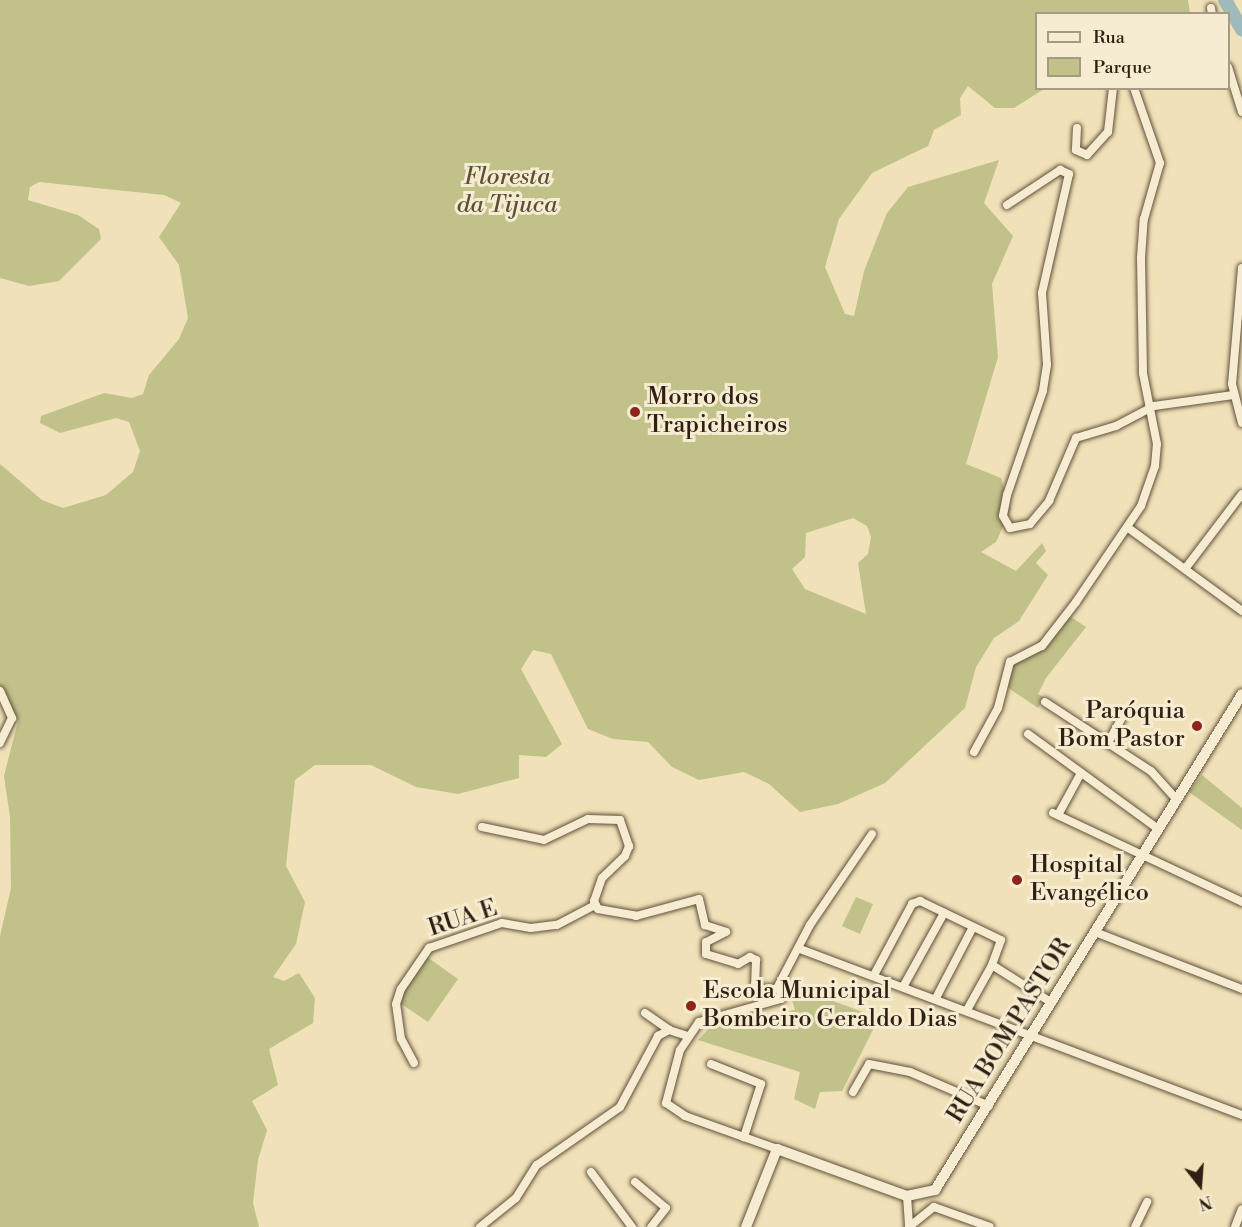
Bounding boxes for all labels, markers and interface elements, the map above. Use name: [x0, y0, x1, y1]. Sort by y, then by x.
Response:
legend: [1035, 12, 1230, 90]
text: Rua: [1093, 26, 1125, 49]
text: Parque: [1093, 56, 1152, 79]
park label: Floresta da Tijuca: [457, 164, 557, 220]
place label: Morro dos Trapicheiros: [647, 384, 787, 440]
marker: Morro dos Trapicheiros: [628, 405, 642, 419]
place label: Paróquia Bom Pastor: [1059, 698, 1185, 754]
marker: Paróquia Bom Pastor: [1190, 719, 1204, 733]
place label: Hospital Evangélico: [1030, 852, 1149, 908]
marker: Hospital Evangélico: [1008, 871, 1026, 889]
street label: RUA E: [425, 894, 501, 944]
street label: RUA BOM PASTOR: [942, 933, 1078, 1129]
place label: Escola Municipal Bombeiro Geraldo Dias: [703, 978, 957, 1034]
marker: Escola Municipal Bombeiro Geraldo Dias: [684, 999, 698, 1013]
north arrow: [1170, 1155, 1230, 1215]
text: N: [1196, 1191, 1214, 1214]

